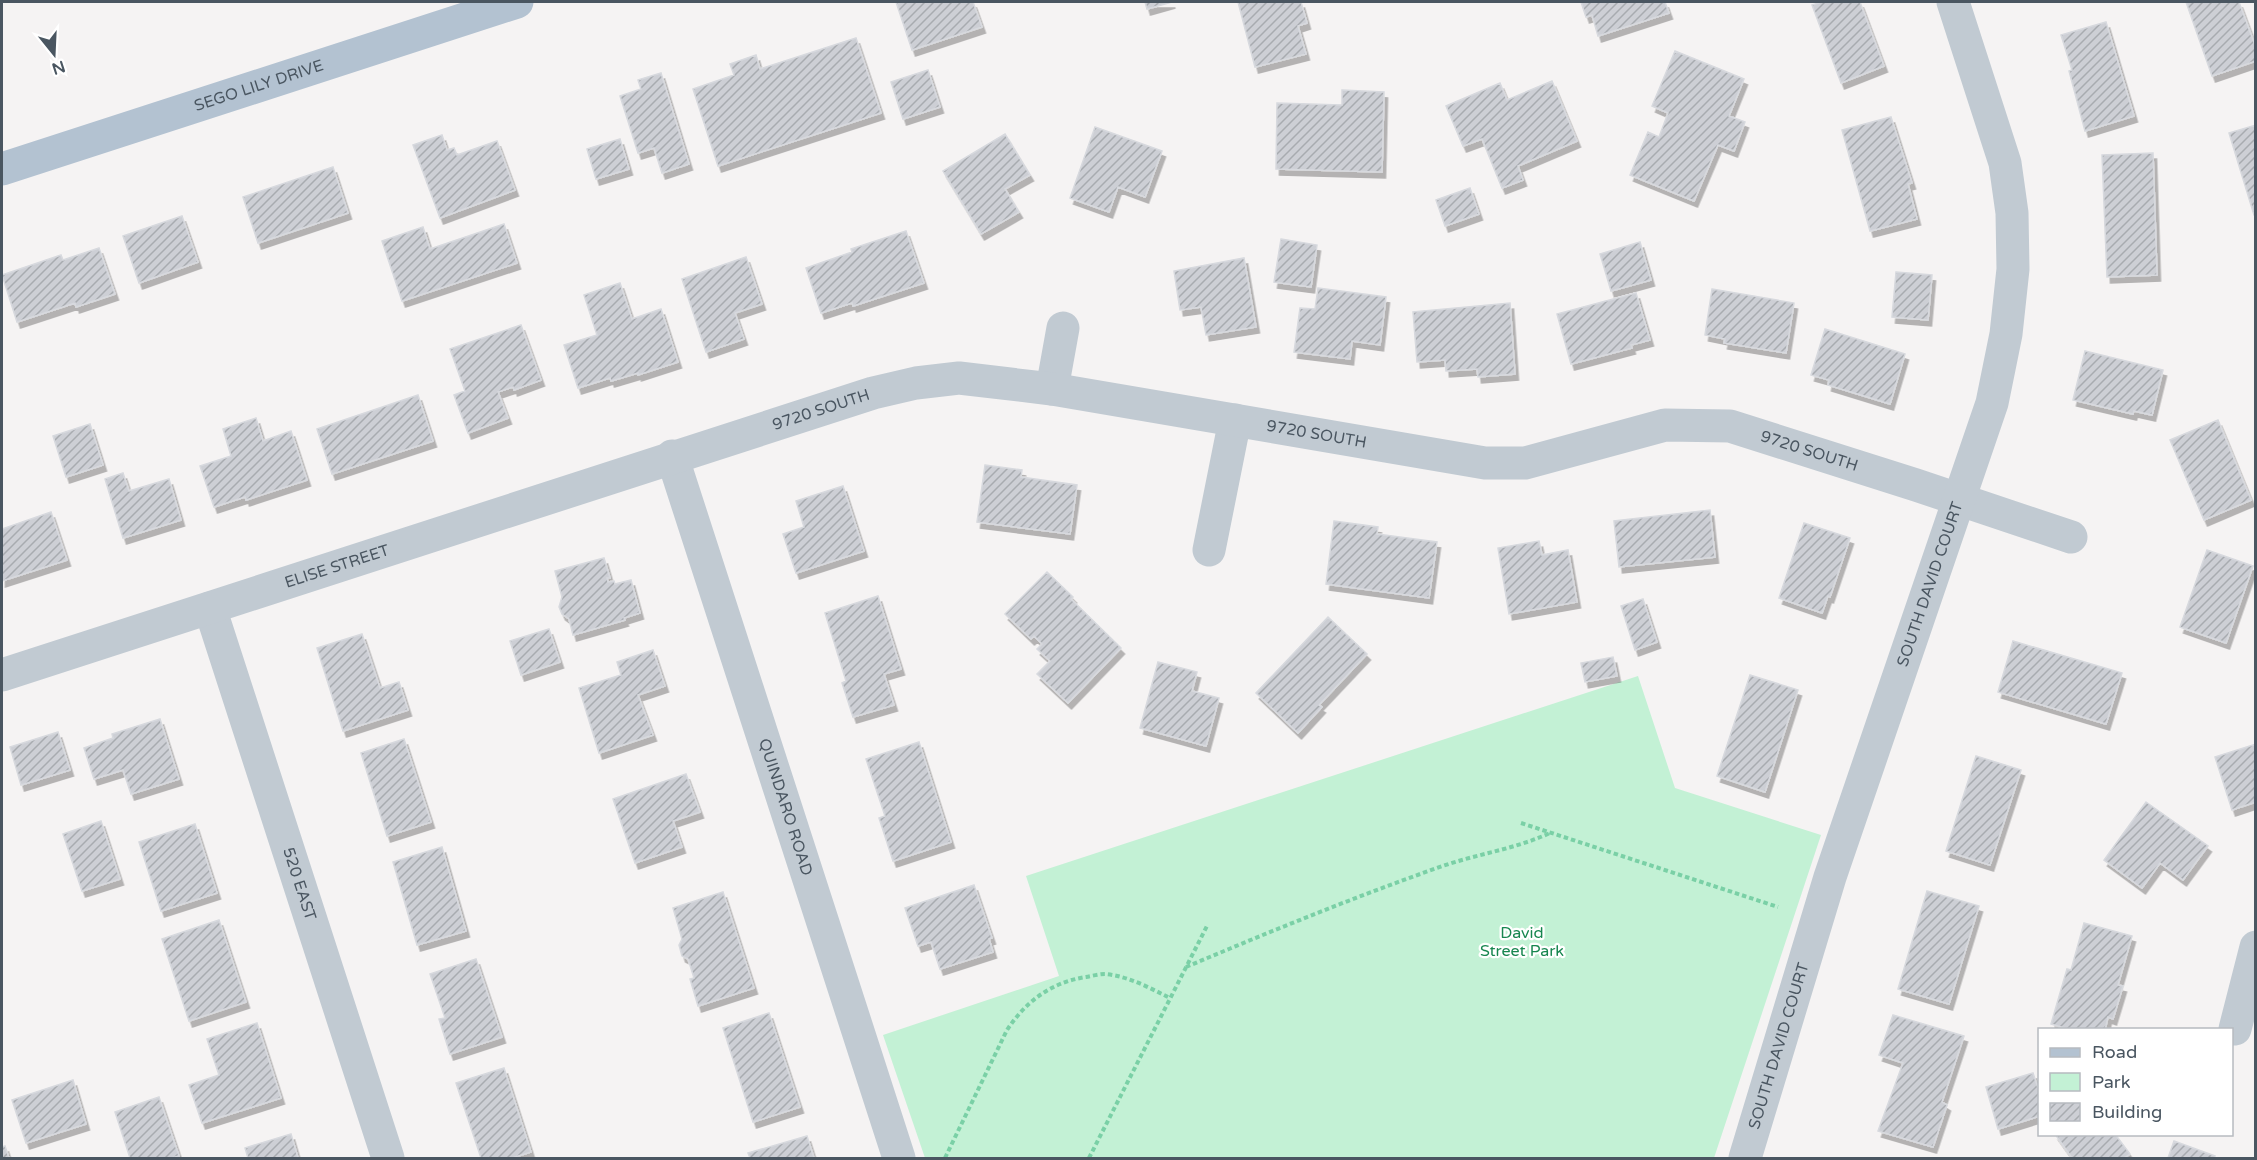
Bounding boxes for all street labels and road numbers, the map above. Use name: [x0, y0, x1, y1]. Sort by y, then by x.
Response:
street label: SEGO LILY DRIVE: [192, 55, 326, 116]
street label: 9720 SOUTH: [770, 385, 872, 435]
street label: 9720 SOUTH: [1265, 416, 1368, 453]
street label: 9720 SOUTH: [1758, 426, 1860, 476]
street label: SOUTH DAVID COURT: [1893, 499, 1968, 669]
street label: ELISE STREET: [282, 540, 392, 593]
street label: QUINDARO ROAD: [754, 736, 817, 878]
street label: 520 EAST: [278, 845, 321, 923]
street label: SOUTH DAVID COURT: [1744, 960, 1814, 1132]

